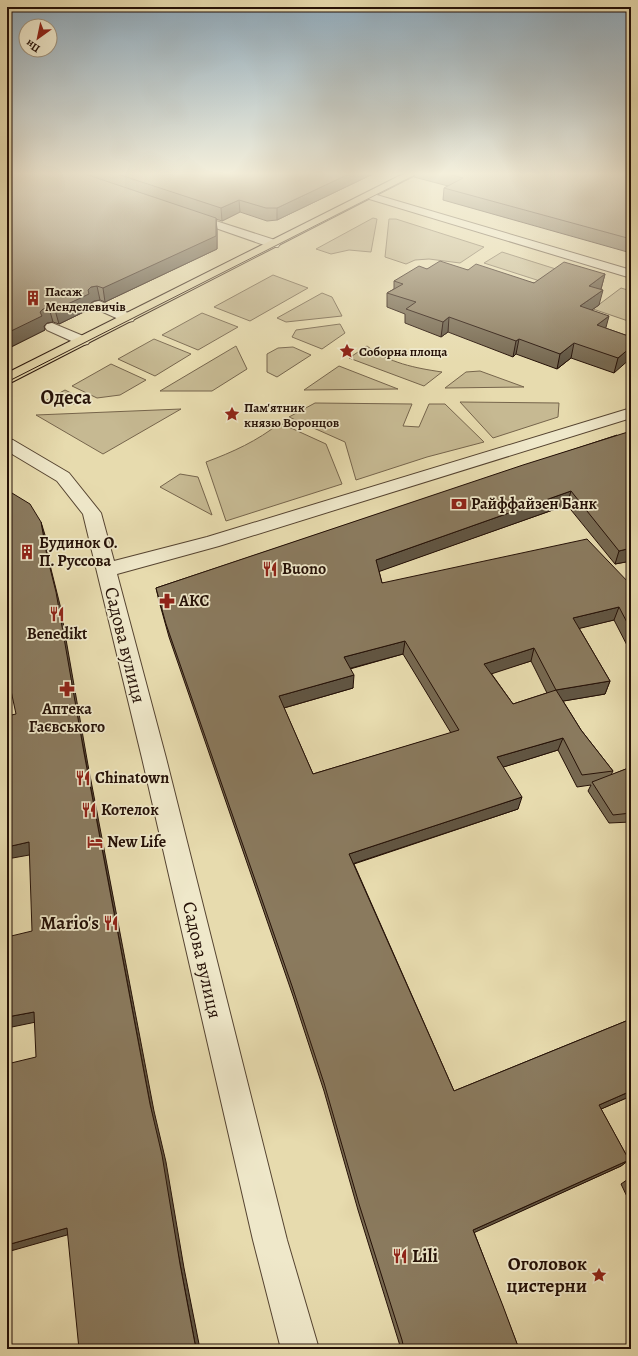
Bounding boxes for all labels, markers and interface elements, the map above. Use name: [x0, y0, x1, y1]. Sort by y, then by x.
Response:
north arrow: [18, 18, 58, 58]
text: Пн: [22, 35, 43, 56]
place label: Пасаж Менделевичів: [45, 283, 126, 315]
building icon: Пасаж Менделевичів: [24, 289, 42, 307]
place icon: Соборна площа: [338, 342, 356, 360]
place label: Соборна площа: [359, 343, 448, 360]
district label: Одеса: [40, 384, 92, 411]
place label: Пам'ятник князю Воронцов: [244, 399, 340, 431]
place icon: Пам'ятник князю Воронцов: [223, 405, 241, 423]
place label: Райффайзен Банк: [471, 493, 598, 515]
bank icon: Райффайзен Банк: [450, 495, 468, 513]
place label: Будинок О. П. Руссова: [39, 532, 118, 572]
building icon: Будинок О. П. Руссова: [18, 543, 36, 561]
place label: Buono: [282, 558, 326, 580]
restaurant icon: Buono: [261, 560, 279, 578]
street label: Садова вулиця: [98, 584, 152, 706]
place label: АКС: [178, 590, 209, 612]
pharmacy icon: АКС: [158, 592, 176, 610]
restaurant icon: Benedikt: [48, 605, 66, 623]
place label: Benedikt: [27, 623, 88, 645]
pharmacy icon: Аптека Гаєвського: [58, 680, 76, 698]
place label: Аптека Гаєвського: [29, 698, 105, 738]
place label: Chinatown: [95, 767, 169, 789]
restaurant icon: Chinatown: [74, 769, 92, 787]
place label: Котелок: [101, 799, 159, 821]
restaurant icon: Котелок: [80, 801, 98, 819]
place label: New Life: [107, 831, 166, 853]
hotel icon: New Life: [86, 833, 104, 851]
street label: Садова вулиця: [176, 899, 228, 1021]
place label: Mario's: [41, 910, 99, 936]
restaurant icon: Mario's: [102, 914, 120, 932]
place label: Lili: [412, 1243, 439, 1269]
restaurant icon: Lili: [391, 1247, 409, 1265]
place label: Оголовок цистерни: [507, 1251, 587, 1299]
place icon: Оголовок цистерни: [590, 1266, 608, 1284]

